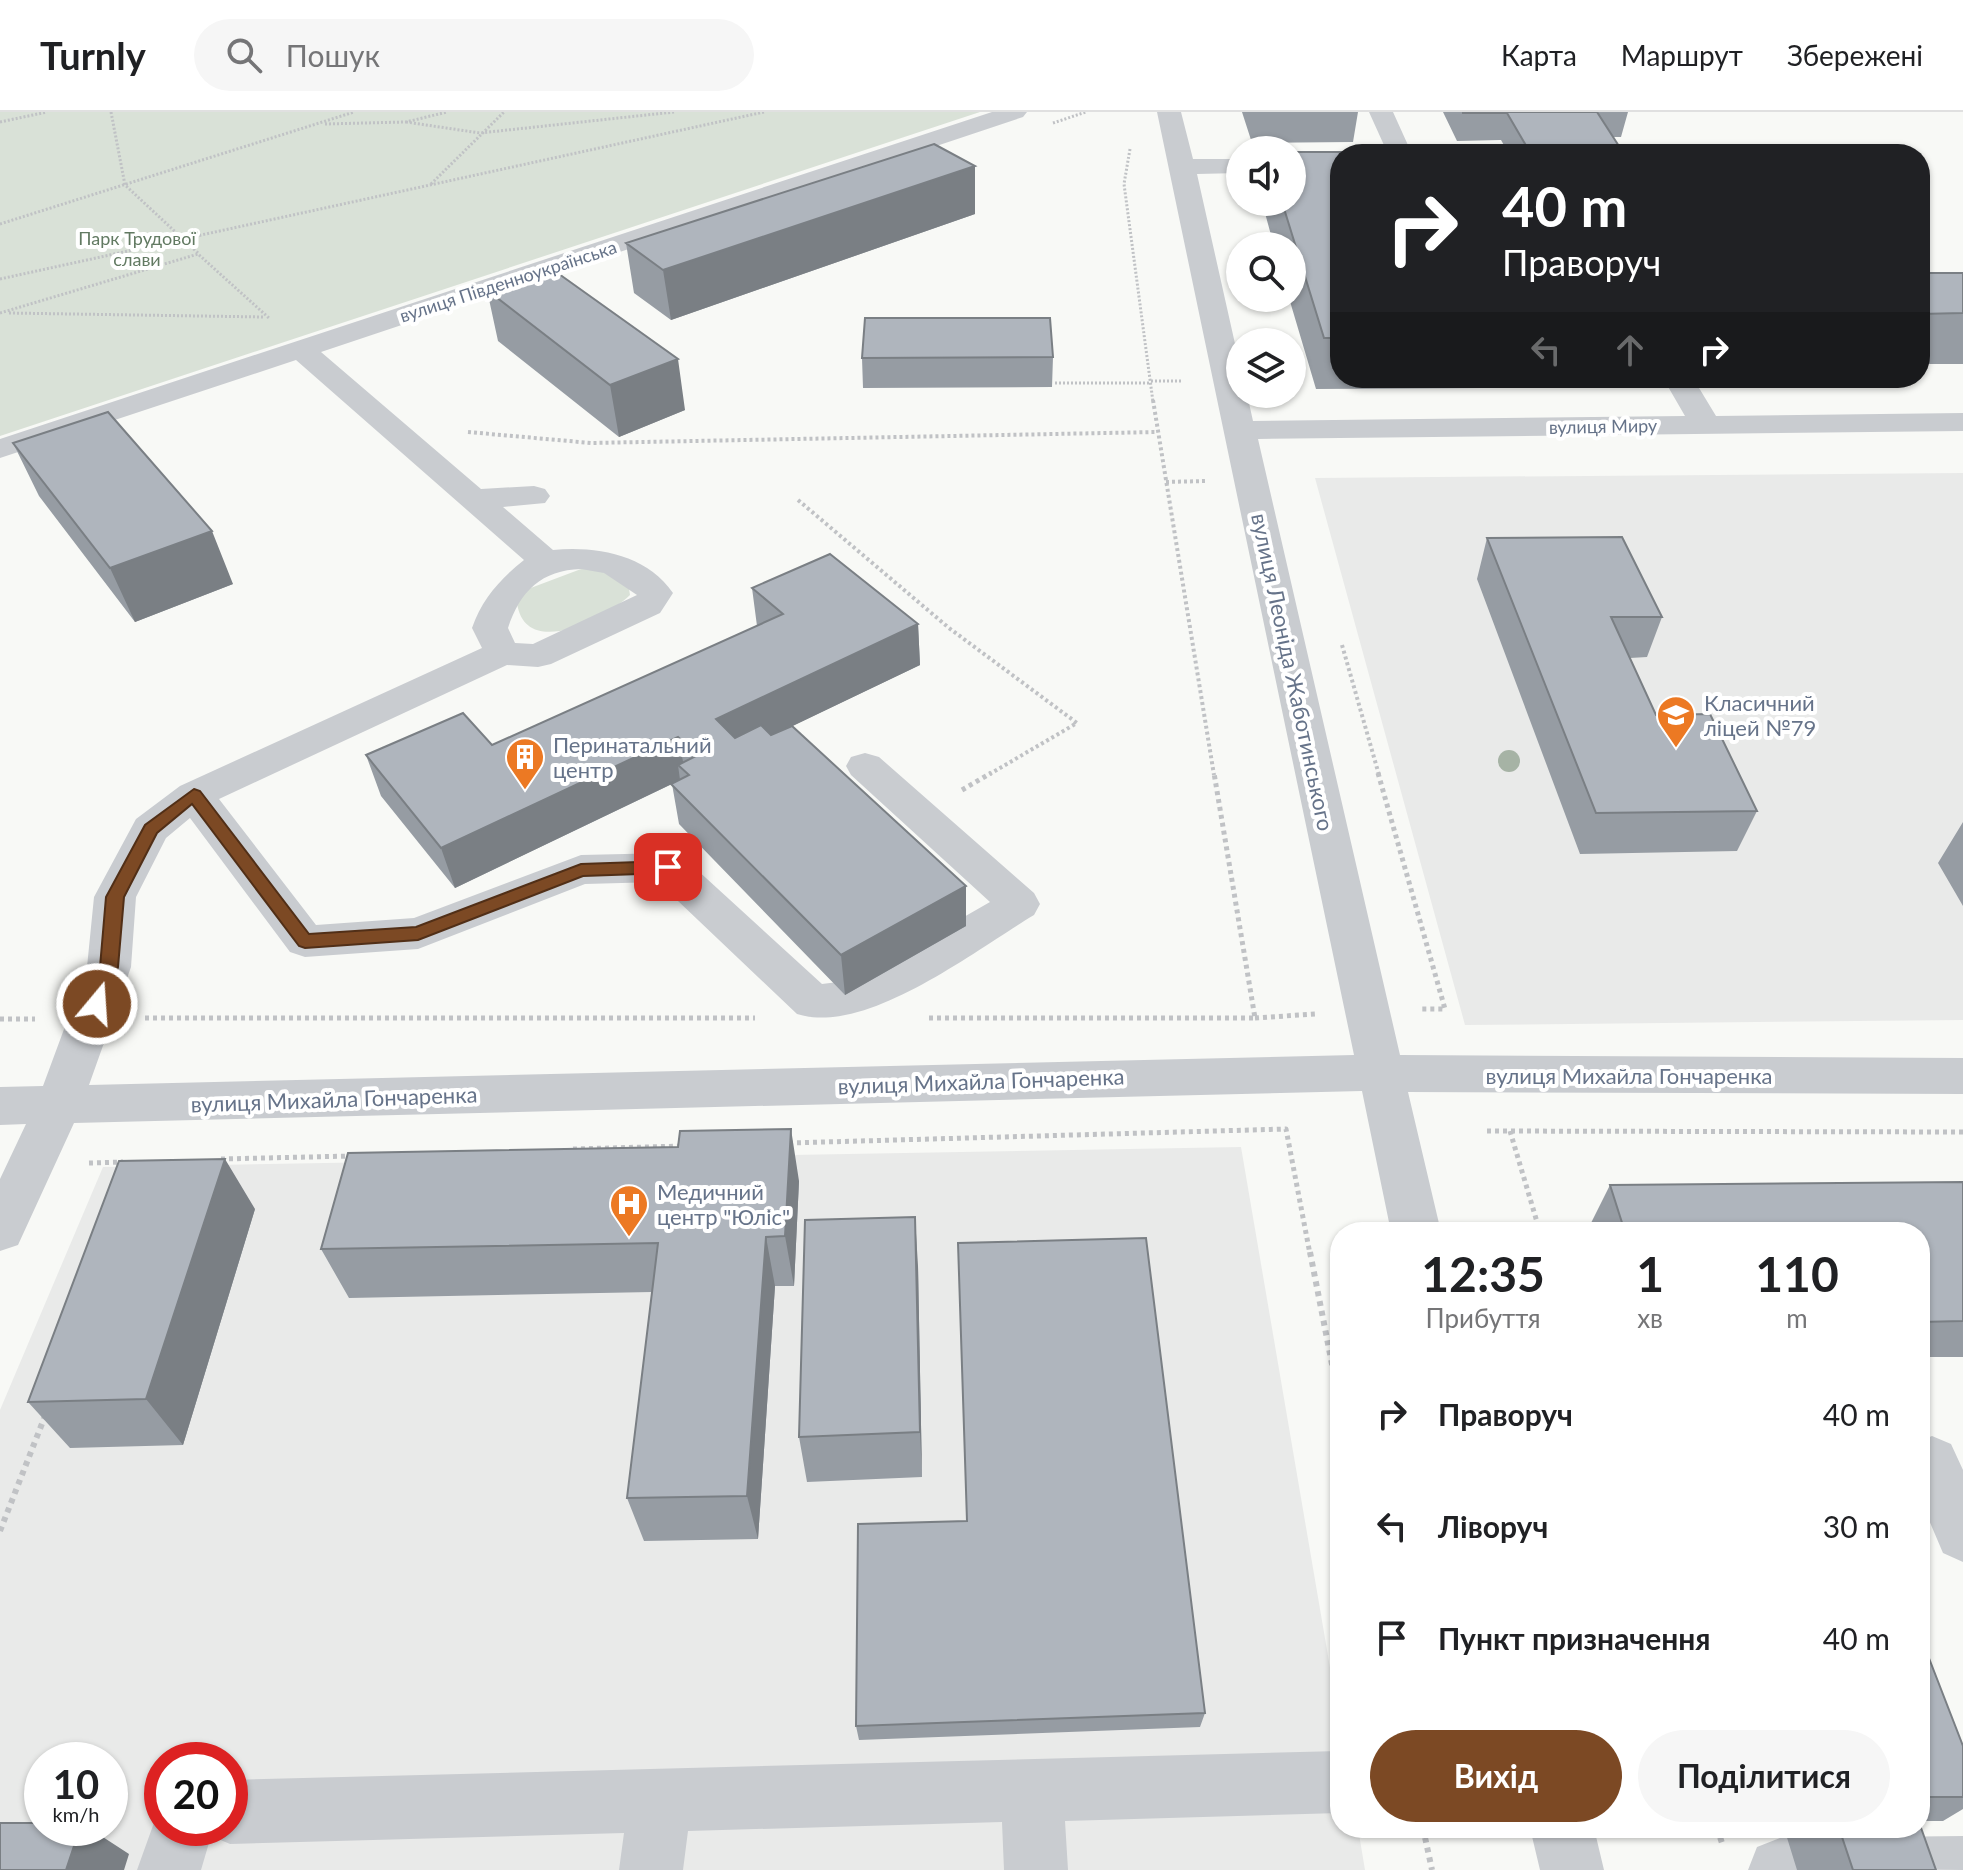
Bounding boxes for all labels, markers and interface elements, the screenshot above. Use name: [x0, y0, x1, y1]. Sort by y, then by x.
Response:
search box: [194, 19, 754, 91]
text: Turnly: [40, 32, 146, 78]
icon: search: [222, 33, 266, 77]
text: Пошук: [286, 37, 380, 73]
text: Карта: [1501, 38, 1577, 72]
text: Маршрут: [1621, 38, 1743, 72]
text: Збережені: [1787, 38, 1923, 72]
map controls: [1226, 136, 1306, 408]
button: sound: [1226, 136, 1306, 216]
text: 40 m: [1502, 172, 1627, 239]
icon: right: [1370, 176, 1474, 280]
park label: Парк Трудової слави: [78, 227, 196, 270]
button: search: [1226, 232, 1306, 312]
street label: вулиця Південноукраїнська: [397, 235, 619, 327]
text: Праворуч: [1502, 240, 1661, 284]
button: layers: [1226, 328, 1306, 408]
icon: left: [1524, 328, 1568, 372]
icon: ahead: [1608, 328, 1652, 372]
icon: right: [1692, 328, 1736, 372]
street label: вулиця Миру: [1549, 414, 1658, 438]
street label: вулиця Леоніда Жаботинського: [1246, 511, 1340, 833]
place label: Класичний ліцей №79: [1704, 689, 1816, 741]
school or university icon: Класичний ліцей №79: [1655, 694, 1697, 749]
place label: Перинатальний центр: [553, 731, 712, 783]
building icon: Перинатальний центр: [504, 736, 546, 791]
pin: [634, 833, 702, 901]
icon: arrive: [646, 845, 690, 889]
position arrow: [55, 962, 139, 1046]
street label: вулиця Михайла Гончаренка: [1486, 1062, 1772, 1089]
street label: вулиця Михайла Гончаренка: [837, 1063, 1125, 1099]
street label: вулиця Михайла Гончаренка: [190, 1081, 478, 1117]
place label: Медичний центр "Юліс": [657, 1178, 790, 1230]
hospital icon: Медичний центр "Юліс": [608, 1183, 650, 1238]
text: 12:35: [1421, 1245, 1545, 1302]
text: 1: [1636, 1245, 1664, 1302]
text: 110: [1755, 1245, 1839, 1302]
text: Прибуття: [1426, 1302, 1541, 1334]
text: хв: [1637, 1302, 1663, 1334]
text: m: [1786, 1302, 1808, 1334]
icon: right: [1370, 1392, 1414, 1436]
text: Праворуч: [1438, 1396, 1573, 1432]
text: 40 m: [1823, 1396, 1890, 1432]
icon: left: [1370, 1504, 1414, 1548]
text: Ліворуч: [1438, 1508, 1548, 1544]
text: 30 m: [1823, 1508, 1890, 1544]
icon: arrive: [1370, 1616, 1414, 1660]
text: Пункт призначення: [1438, 1620, 1711, 1656]
text: 40 m: [1823, 1620, 1890, 1656]
button: Вихід: [1370, 1730, 1622, 1822]
button: Поділитися: [1638, 1730, 1890, 1822]
speed limit sign: 20: [144, 1742, 248, 1846]
text: 10: [53, 1760, 99, 1808]
text: km/h: [53, 1802, 99, 1826]

